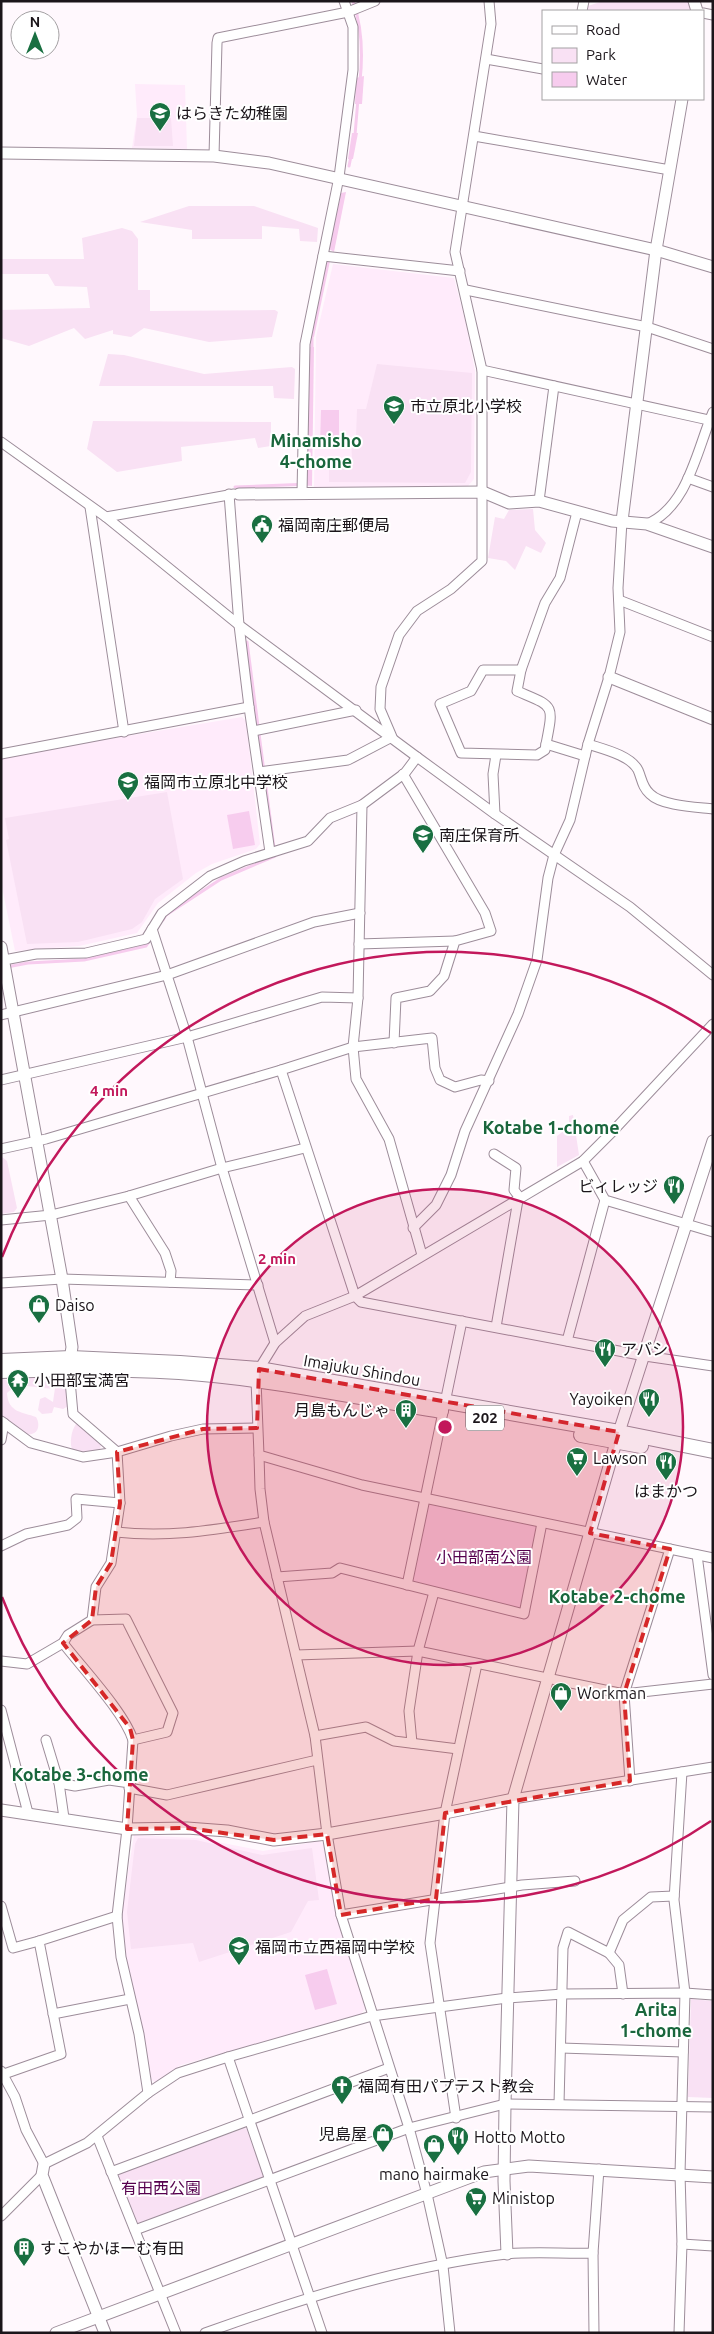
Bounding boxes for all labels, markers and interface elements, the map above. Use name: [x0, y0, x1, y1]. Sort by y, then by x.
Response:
north arrow: [10, 10, 60, 60]
legend: [542, 10, 704, 100]
text: N: [30, 14, 40, 30]
text: Road: [586, 21, 621, 38]
text: Park: [586, 46, 616, 63]
text: Water: [586, 71, 627, 88]
school or university icon: はらきた幼稚園: [148, 101, 172, 132]
place label: はらきた幼稚園: [176, 104, 288, 122]
school or university icon: 市立原北小学校: [382, 394, 406, 425]
place label: 市立原北小学校: [410, 397, 522, 415]
district label: Minamisho 4-chome: [270, 430, 362, 471]
public building icon: 福岡南庄郵便局: [250, 513, 274, 544]
place label: 福岡南庄郵便局: [278, 516, 390, 534]
school or university icon: 福岡市立原北中学校: [116, 770, 140, 801]
place label: 福岡市立原北中学校: [144, 773, 288, 791]
school or university icon: 南庄保育所: [411, 823, 435, 854]
place label: 南庄保育所: [439, 826, 519, 844]
text: 4 min: [90, 1082, 128, 1099]
district label: Kotabe 1-chome: [482, 1117, 620, 1137]
restaurant icon: ビィレッジ: [662, 1174, 686, 1205]
place label: ビィレッジ: [578, 1177, 658, 1195]
text: 2 min: [258, 1250, 296, 1267]
shop icon: Daiso: [27, 1293, 51, 1324]
place label: Daiso: [55, 1296, 95, 1314]
restaurant icon: アバシ: [593, 1337, 617, 1368]
place label: アバシ: [621, 1340, 668, 1358]
street label: Imajuku Shindou: [302, 1351, 422, 1389]
temple icon: 小田部宝満宮: [6, 1368, 30, 1399]
place label: 小田部宝満宮: [34, 1371, 130, 1389]
restaurant icon: Yayoiken: [637, 1387, 661, 1418]
place label: Yayoiken: [569, 1390, 633, 1408]
building icon: 月島もんじゃ: [394, 1398, 418, 1429]
place label: 月島もんじゃ: [294, 1401, 390, 1419]
road number: 202: [466, 1406, 504, 1430]
centre of rings: [436, 1418, 454, 1436]
supermarket icon: Lawson: [565, 1446, 589, 1477]
place label: Lawson: [593, 1449, 647, 1467]
restaurant icon: はまかつ: [654, 1450, 678, 1481]
place label: はまかつ: [634, 1482, 698, 1500]
park label: 小田部南公園: [436, 1548, 532, 1566]
district label: Kotabe 2-chome: [548, 1586, 686, 1606]
shop icon: Workman: [549, 1681, 573, 1712]
place label: Workman: [577, 1684, 646, 1702]
district label: Kotabe 3-chome: [11, 1764, 149, 1784]
school or university icon: 福岡市立西福岡中学校: [227, 1935, 251, 1966]
place label: 福岡市立西福岡中学校: [255, 1938, 415, 1956]
district label: Arita 1-chome: [620, 1999, 692, 2040]
church icon: 福岡有田パプテスト教会: [330, 2074, 354, 2105]
place label: 福岡有田パプテスト教会: [358, 2077, 534, 2095]
shop icon: 児島屋: [371, 2122, 395, 2153]
place label: 児島屋: [319, 2125, 367, 2143]
restaurant icon: Hotto Motto: [446, 2125, 470, 2156]
place label: Hotto Motto: [474, 2128, 565, 2146]
shop icon: mano hairmake: [422, 2133, 446, 2164]
place label: mano hairmake: [379, 2165, 489, 2183]
park label: 有田西公園: [121, 2179, 201, 2197]
supermarket icon: Ministop: [464, 2186, 488, 2217]
place label: Ministop: [492, 2189, 555, 2207]
building icon: すこやかほーむ有田: [12, 2236, 36, 2267]
place label: すこやかほーむ有田: [40, 2239, 184, 2257]

